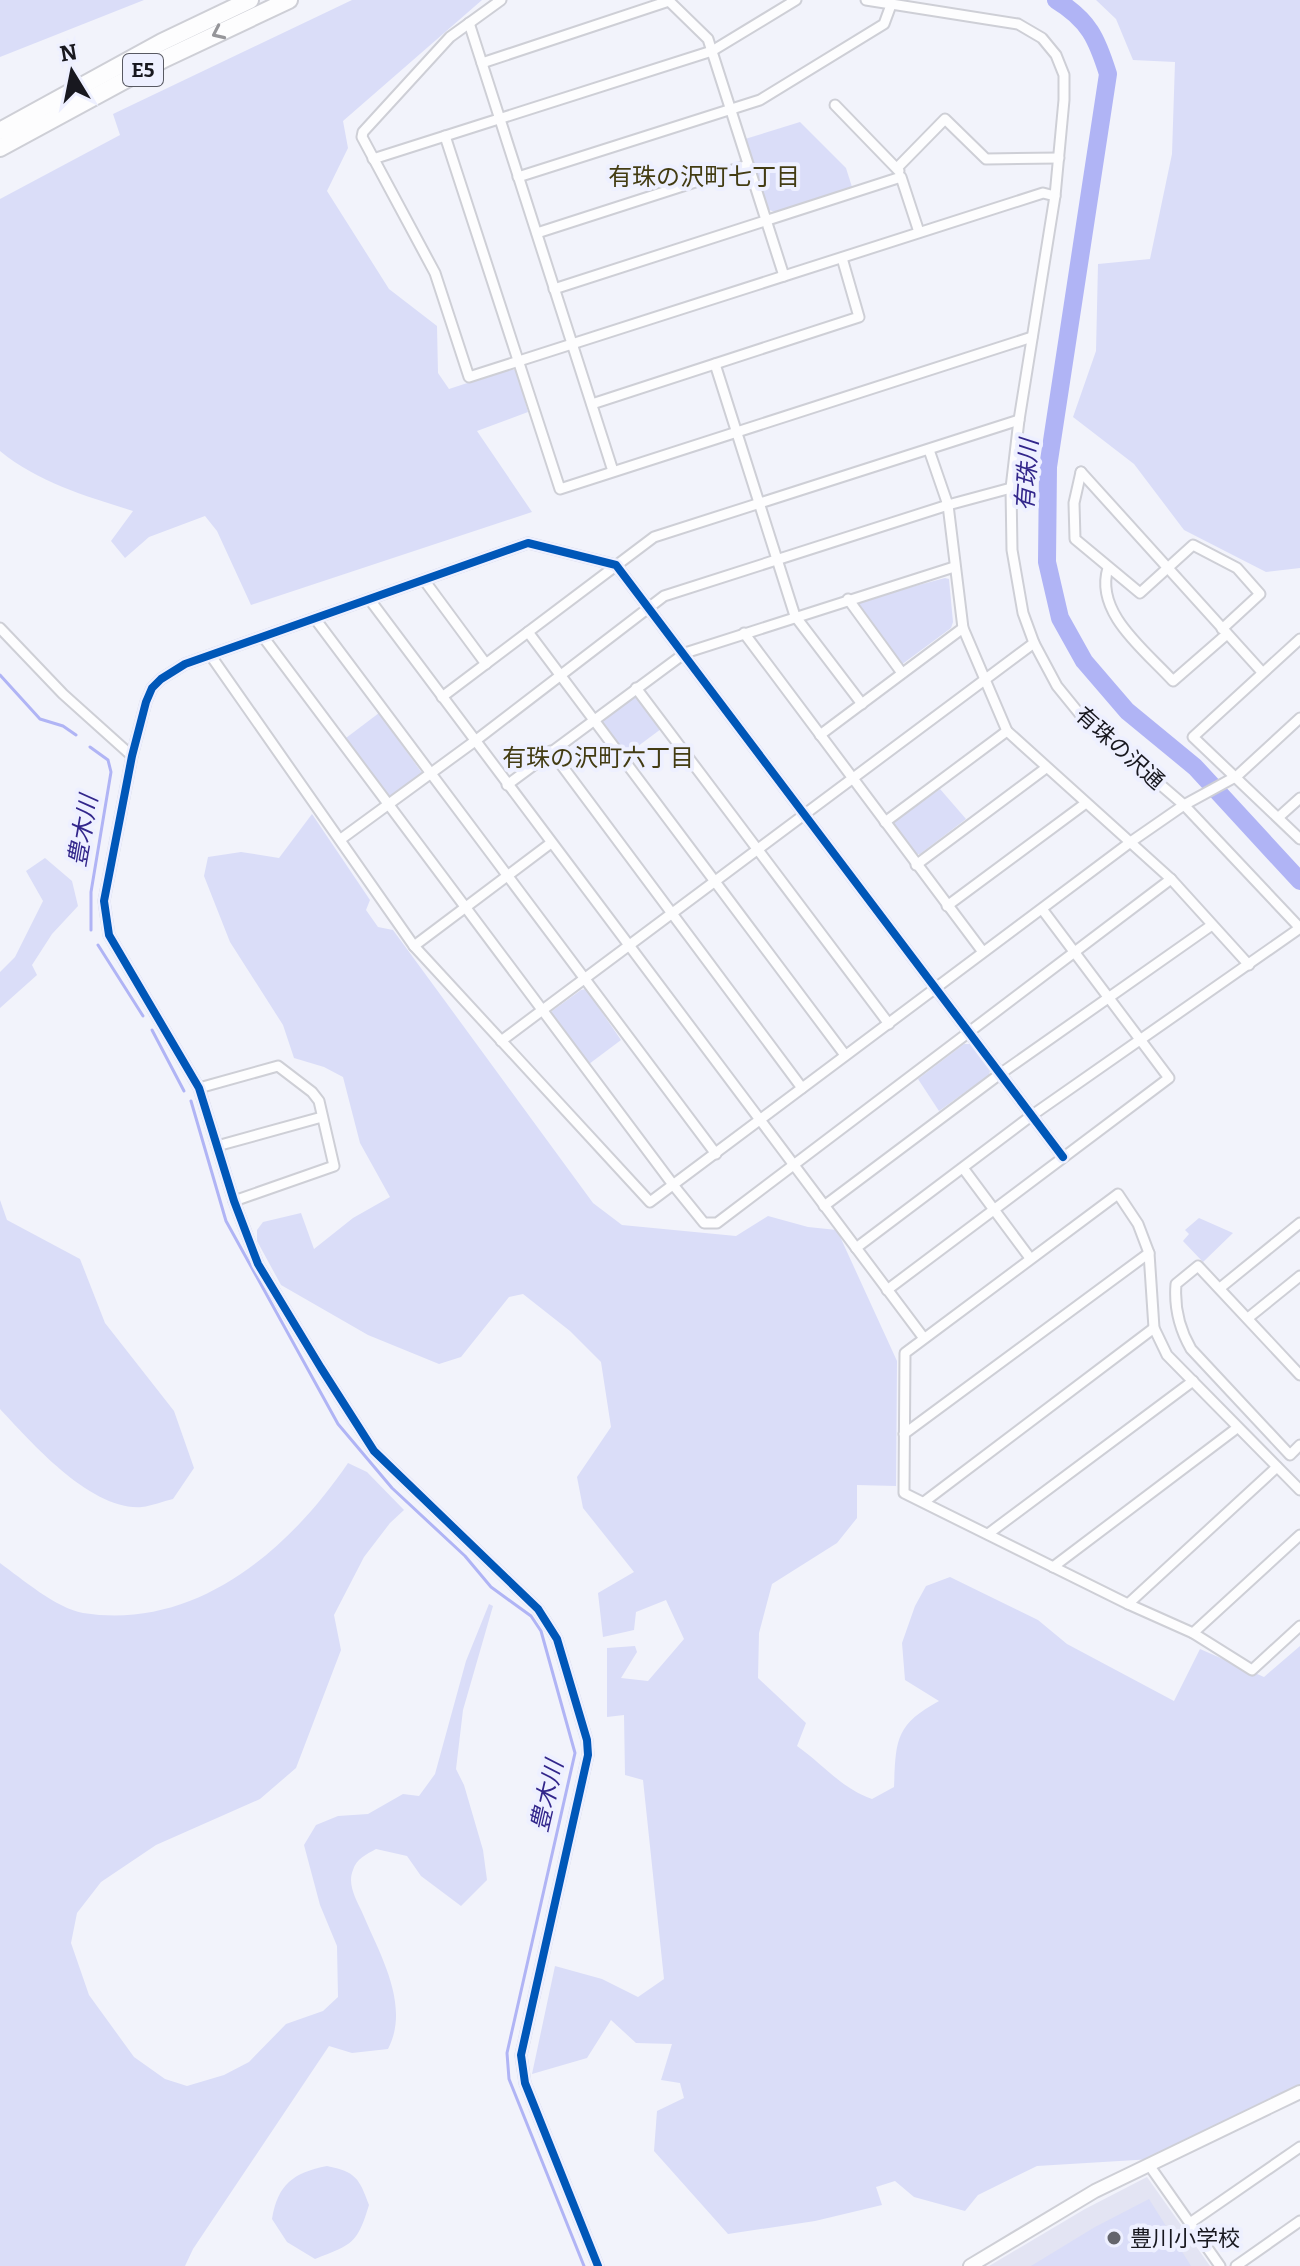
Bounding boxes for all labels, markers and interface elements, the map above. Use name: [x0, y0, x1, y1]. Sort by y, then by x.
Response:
one-way arrow: [212, 23, 227, 39]
north arrow: [32, 32, 112, 112]
text: N: [58, 38, 79, 68]
road number: E5: [123, 54, 163, 86]
district label: 有珠の沢町七丁目: [608, 163, 800, 191]
water label: 有珠川: [1011, 435, 1044, 512]
street label: 有珠の沢通: [1070, 701, 1170, 795]
district label: 有珠の沢町六丁目: [502, 744, 694, 772]
water label: 豊木川: [63, 790, 104, 869]
water label: 豊木川: [525, 1755, 569, 1834]
place label: 豊川小学校: [1130, 2225, 1240, 2252]
marker: 豊川小学校: [1105, 2229, 1123, 2247]

